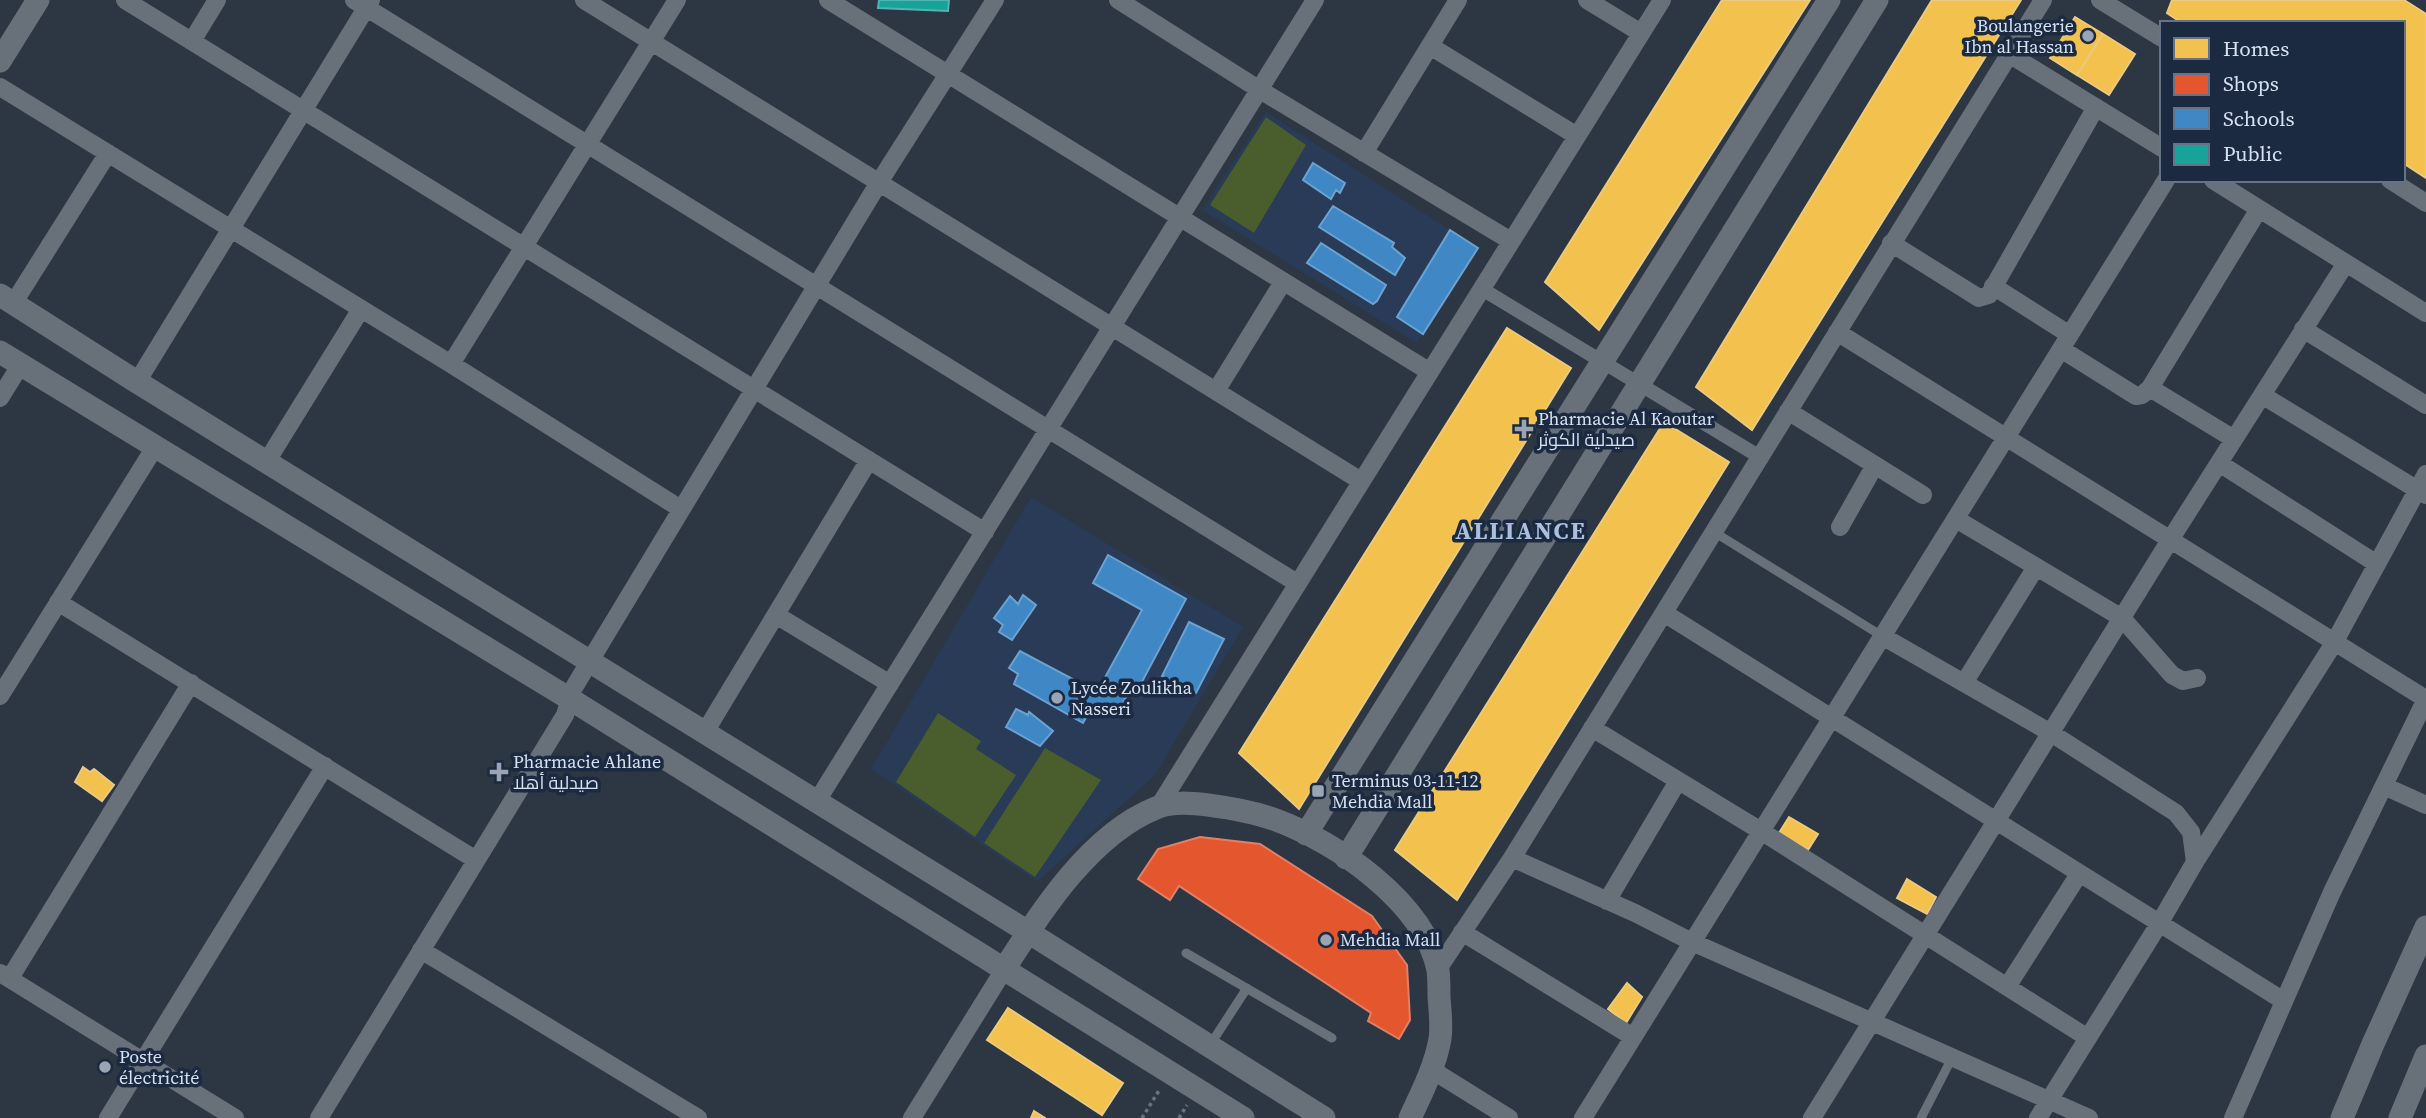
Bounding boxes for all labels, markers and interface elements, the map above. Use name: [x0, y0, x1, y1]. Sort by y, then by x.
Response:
place label: Boulangerie Ibn al Hassan: [1965, 13, 2074, 59]
legend: [2160, 21, 2405, 182]
marker: Boulangerie Ibn al Hassan: [2080, 28, 2096, 44]
text: Homes: [2223, 34, 2289, 63]
text: Shops: [2223, 69, 2279, 98]
text: Schools: [2223, 104, 2295, 133]
text: Public: [2223, 139, 2282, 168]
place label: Pharmacie Al Kaoutar صيدلية الكوثر: [1537, 406, 1715, 452]
marker: Pharmacie Al Kaoutar صيدلية الكوثر: [1516, 421, 1532, 437]
district label: ALLIANCE: [1455, 514, 1587, 547]
place label: Lycée Zoulikha Nasseri: [1071, 675, 1193, 721]
marker: Lycée Zoulikha Nasseri: [1049, 690, 1065, 706]
place label: Pharmacie Ahlane صيدلية أهلا: [513, 749, 661, 795]
marker: Pharmacie Ahlane صيدلية أهلا: [491, 764, 507, 780]
place label: Terminus 03-11-12 Mehdia Mall: [1332, 768, 1479, 814]
marker: Terminus 03-11-12 Mehdia Mall: [1310, 783, 1326, 799]
place label: Mehdia Mall: [1340, 927, 1440, 952]
marker: Mehdia Mall: [1318, 932, 1334, 948]
place label: Poste électricité: [119, 1044, 199, 1090]
marker: Poste électricité: [97, 1059, 113, 1075]

